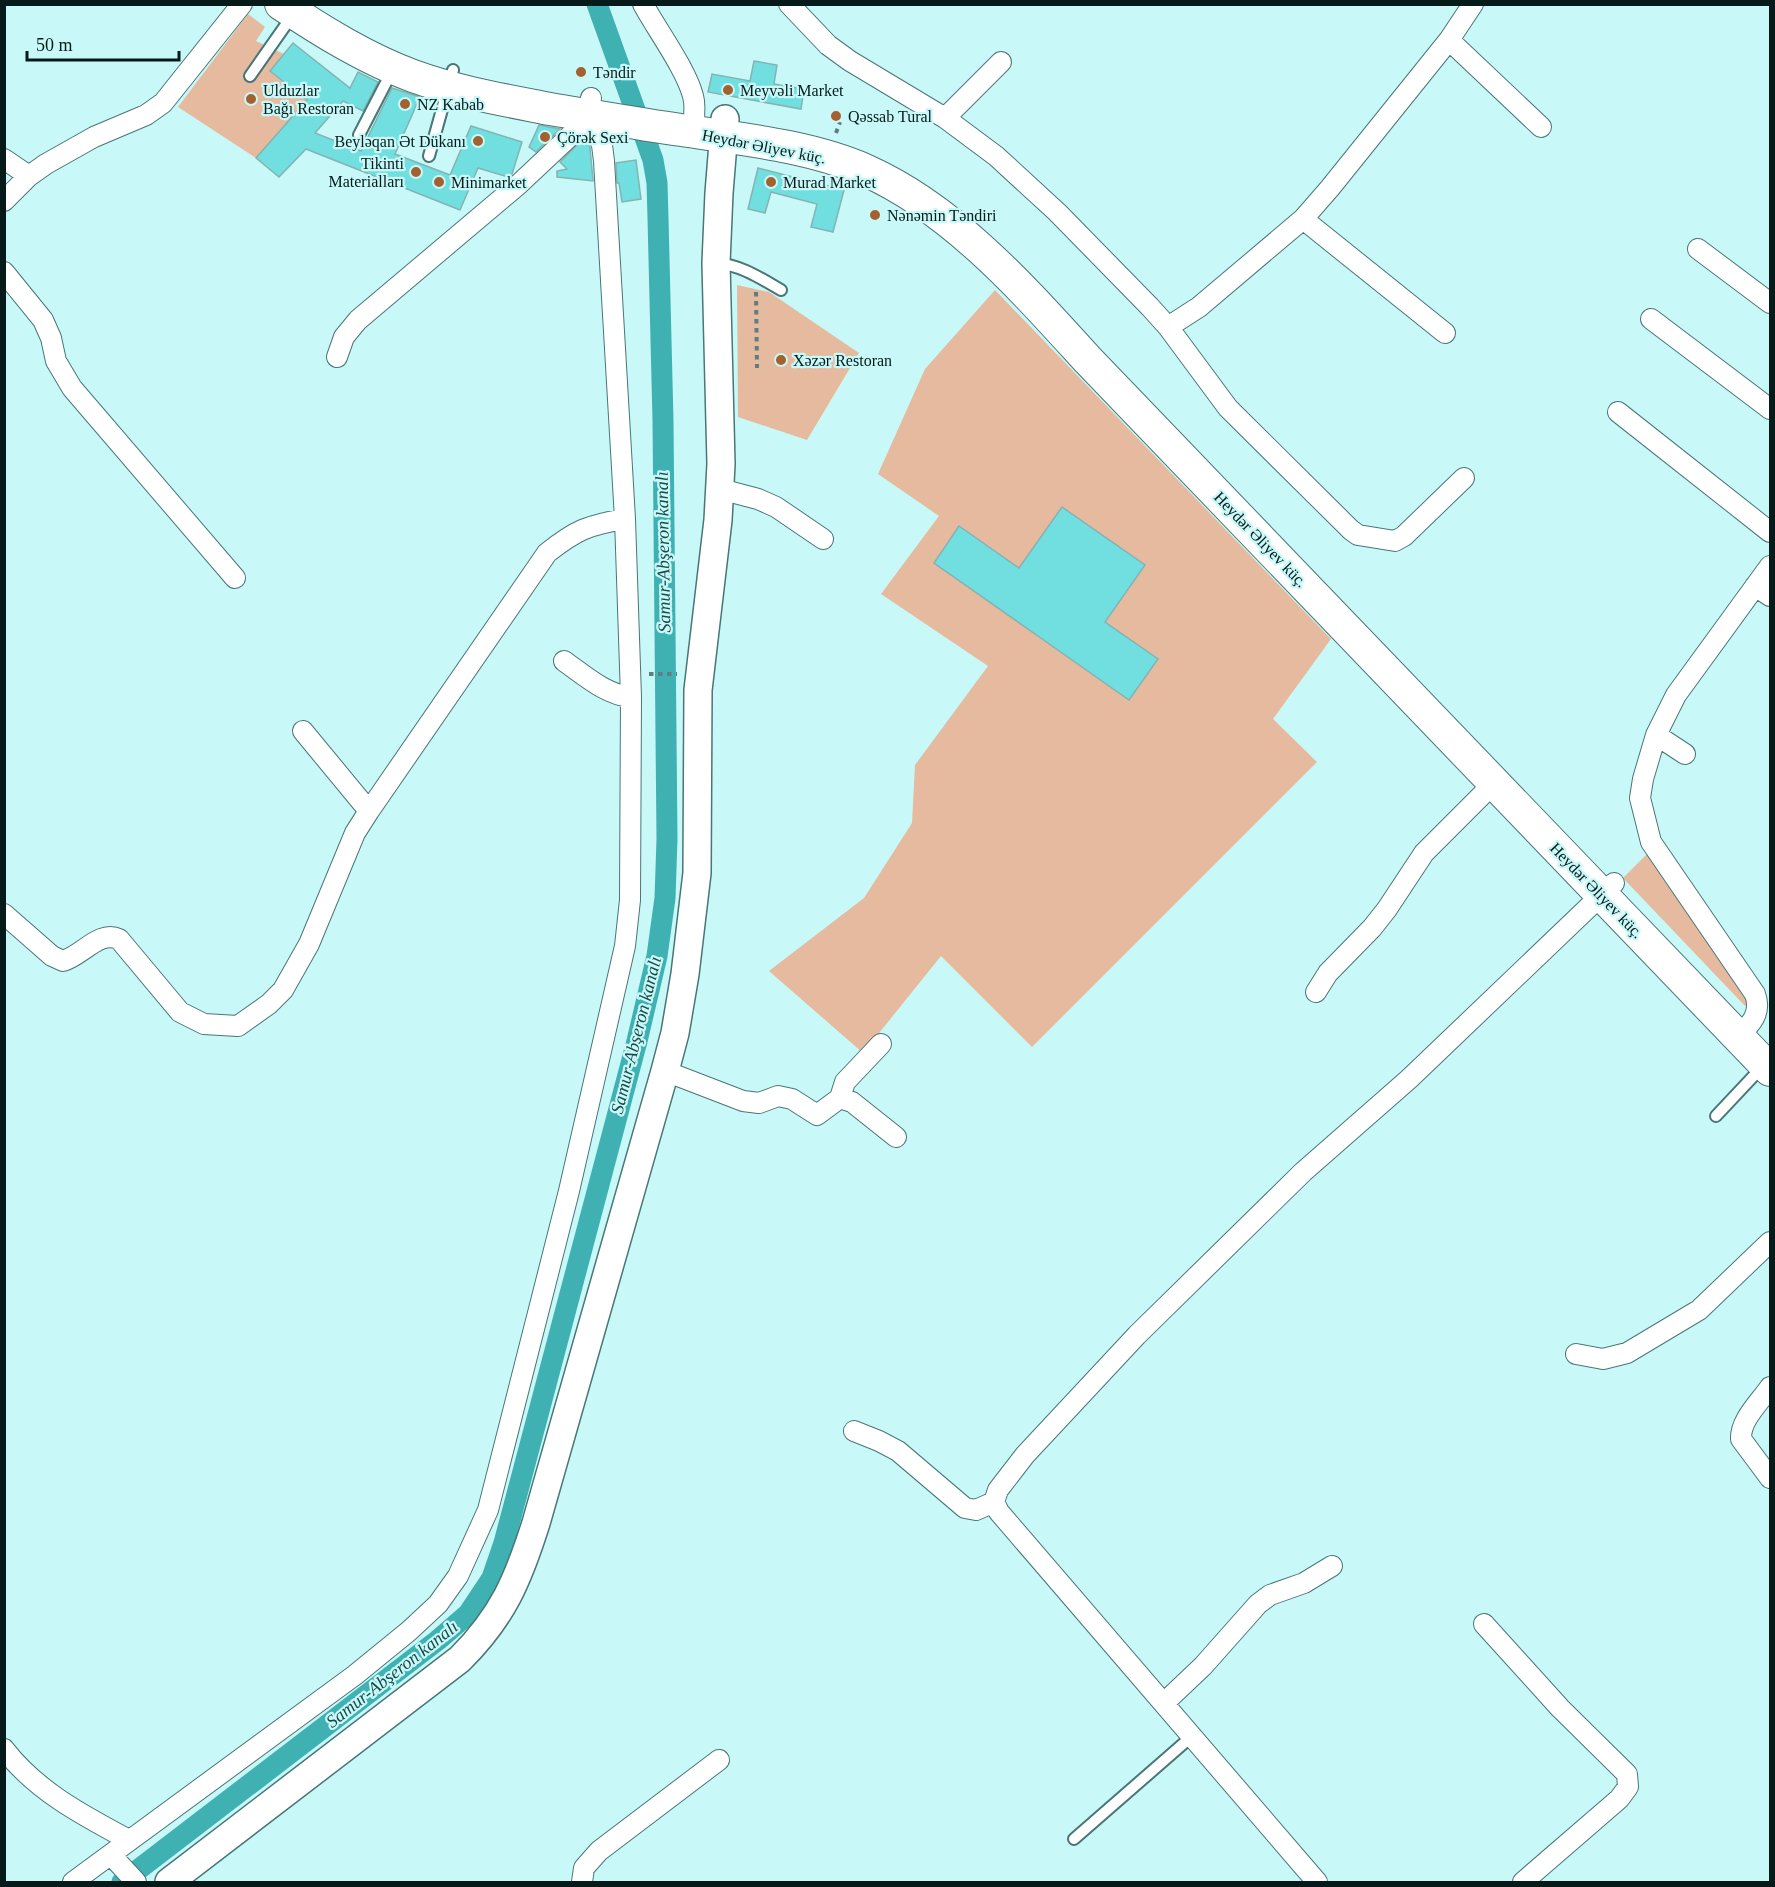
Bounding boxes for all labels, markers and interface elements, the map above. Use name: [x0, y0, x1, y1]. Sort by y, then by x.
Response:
scale bar: [27, 24, 178, 62]
text: 50 m: [36, 35, 73, 55]
place label: Təndir: [593, 64, 636, 81]
marker: Təndir: [574, 65, 588, 79]
place label: Ulduzlar Bağı Restoran: [263, 82, 354, 118]
place label: Meyvəli Market: [740, 82, 844, 100]
marker: Meyvəli Market: [721, 83, 735, 97]
marker: Ulduzlar Bağı Restoran: [244, 92, 258, 106]
place label: NZ Kabab: [417, 96, 484, 113]
marker: NZ Kabab: [398, 97, 412, 111]
place label: Qəssab Tural: [848, 108, 933, 125]
marker: Qəssab Tural: [829, 109, 843, 123]
street label: Heydər Əliyev küç.: [700, 126, 827, 168]
place label: Çörək Sexi: [557, 129, 629, 147]
marker: Çörək Sexi: [538, 130, 552, 144]
place label: Beyləqan Ət Dükanı: [334, 133, 467, 151]
marker: Beyləqan Ət Dükanı: [471, 134, 485, 148]
place label: Tikinti Materialları: [328, 155, 405, 190]
marker: Tikinti Materialları: [409, 165, 423, 179]
place label: Minimarket: [451, 174, 527, 191]
place label: Murad Market: [783, 174, 876, 191]
marker: Minimarket: [432, 175, 446, 189]
marker: Murad Market: [764, 175, 778, 189]
place label: Nənəmin Təndiri: [887, 207, 997, 224]
marker: Nənəmin Təndiri: [868, 208, 882, 222]
place label: Xəzər Restoran: [793, 352, 892, 369]
marker: Xəzər Restoran: [774, 353, 788, 367]
water label: Samur-Abşeron kanalı: [652, 471, 674, 633]
street label: Heydər Əliyev küç.: [1210, 488, 1310, 591]
street label: Heydər Əliyev küç.: [1546, 839, 1646, 942]
water label: Samur-Abşeron kanalı: [607, 954, 665, 1116]
water label: Samur-Abşeron kanalı: [322, 1616, 462, 1732]

